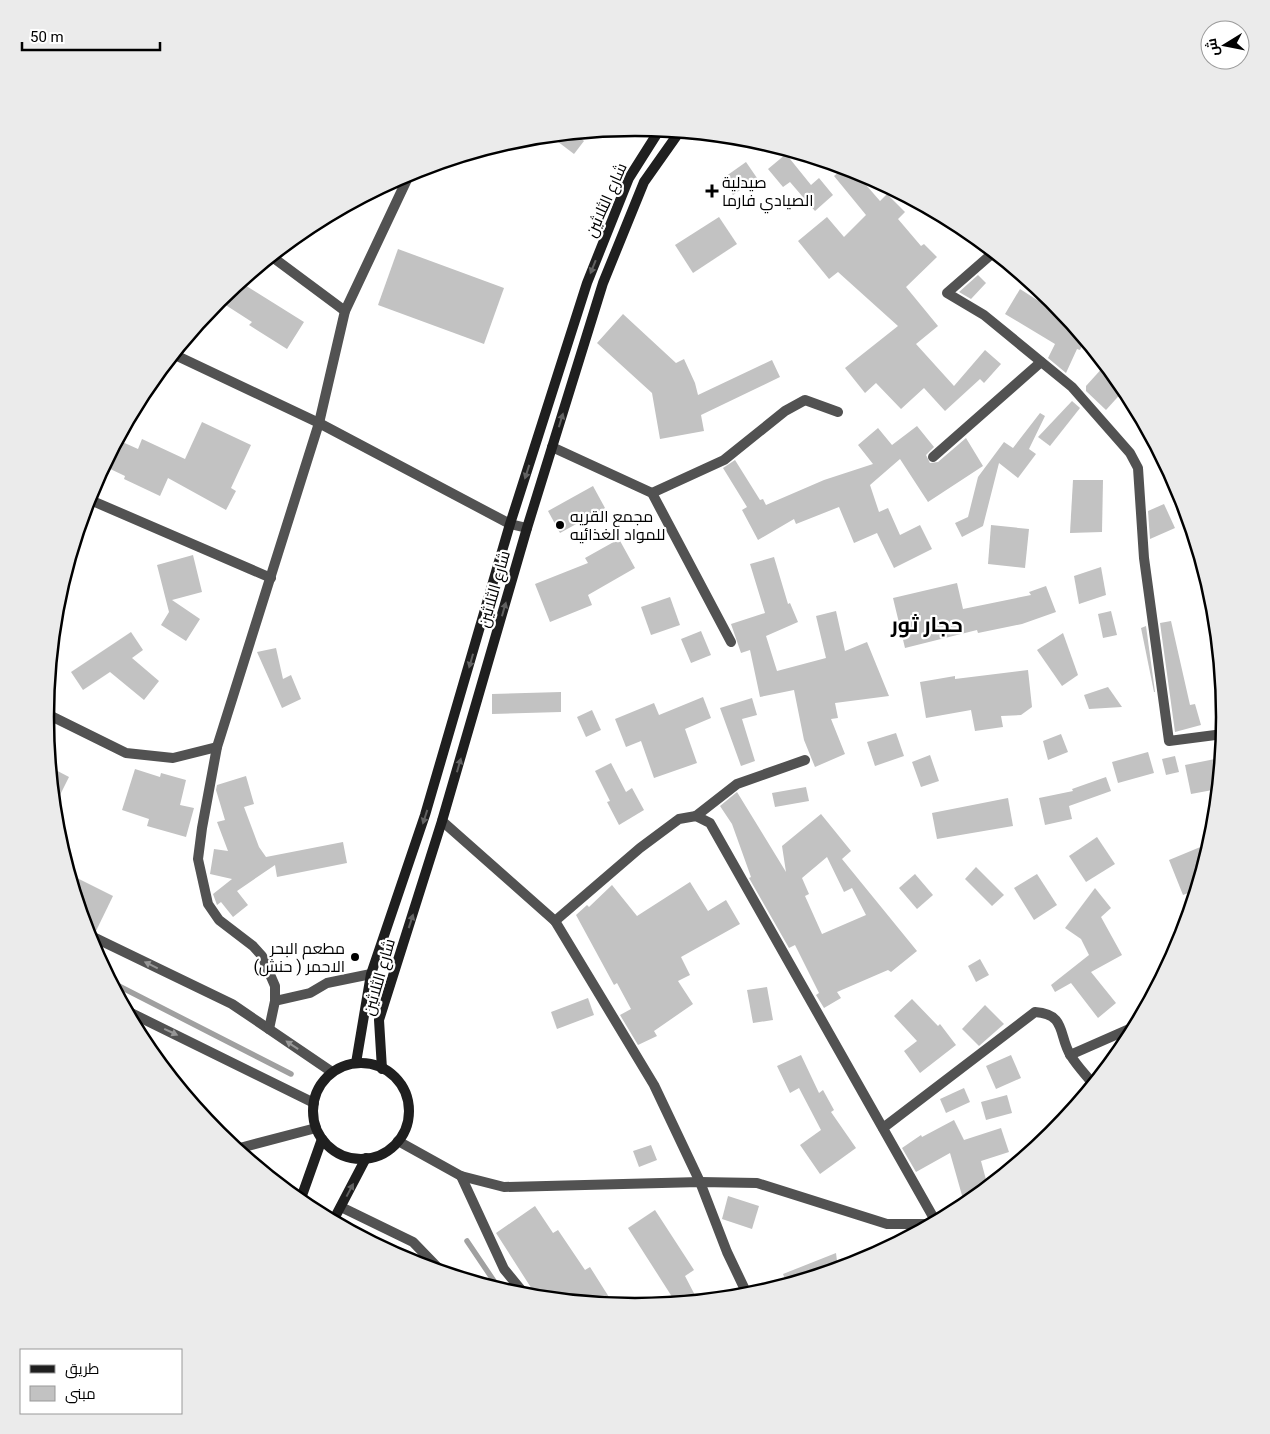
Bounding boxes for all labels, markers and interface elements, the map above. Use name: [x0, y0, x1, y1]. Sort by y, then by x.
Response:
scale bar: [22, 20, 160, 52]
north arrow: [1200, 20, 1250, 70]
text: 50 m: [30, 28, 64, 46]
text: ش: [1203, 37, 1223, 57]
street label: شارع الثلاثين: [581, 160, 633, 241]
place label: صيدلية الصيادي فارما: [722, 173, 813, 214]
marker: صيدلية الصيادي فارما: [706, 185, 718, 197]
one-way arrow: [589, 260, 597, 275]
one-way arrow: [557, 412, 565, 427]
one-way arrow: [523, 465, 531, 480]
place label: مجمع القريه للمواد الغذائيه: [570, 507, 665, 544]
marker: مجمع القريه للمواد الغذائيه: [554, 519, 566, 531]
street label: شارع الثلاثين: [474, 548, 516, 630]
one-way arrow: [500, 602, 508, 617]
district label: حجار ثور: [890, 613, 963, 638]
one-way arrow: [466, 654, 474, 669]
one-way arrow: [455, 758, 463, 773]
one-way arrow: [420, 810, 428, 825]
one-way arrow: [408, 913, 415, 928]
street label: شارع الثلاثين: [359, 936, 401, 1018]
place label: مطعم البحر الاحمر ( حنش): [253, 939, 345, 977]
marker: مطعم البحر الاحمر ( حنش): [349, 951, 361, 963]
one-way arrow: [144, 961, 158, 969]
one-way arrow: [164, 1028, 178, 1036]
one-way arrow: [285, 1040, 299, 1049]
one-way arrow: [346, 1183, 354, 1197]
legend: [20, 1349, 182, 1414]
text: طريق: [65, 1360, 99, 1379]
text: مبنى: [65, 1385, 96, 1404]

